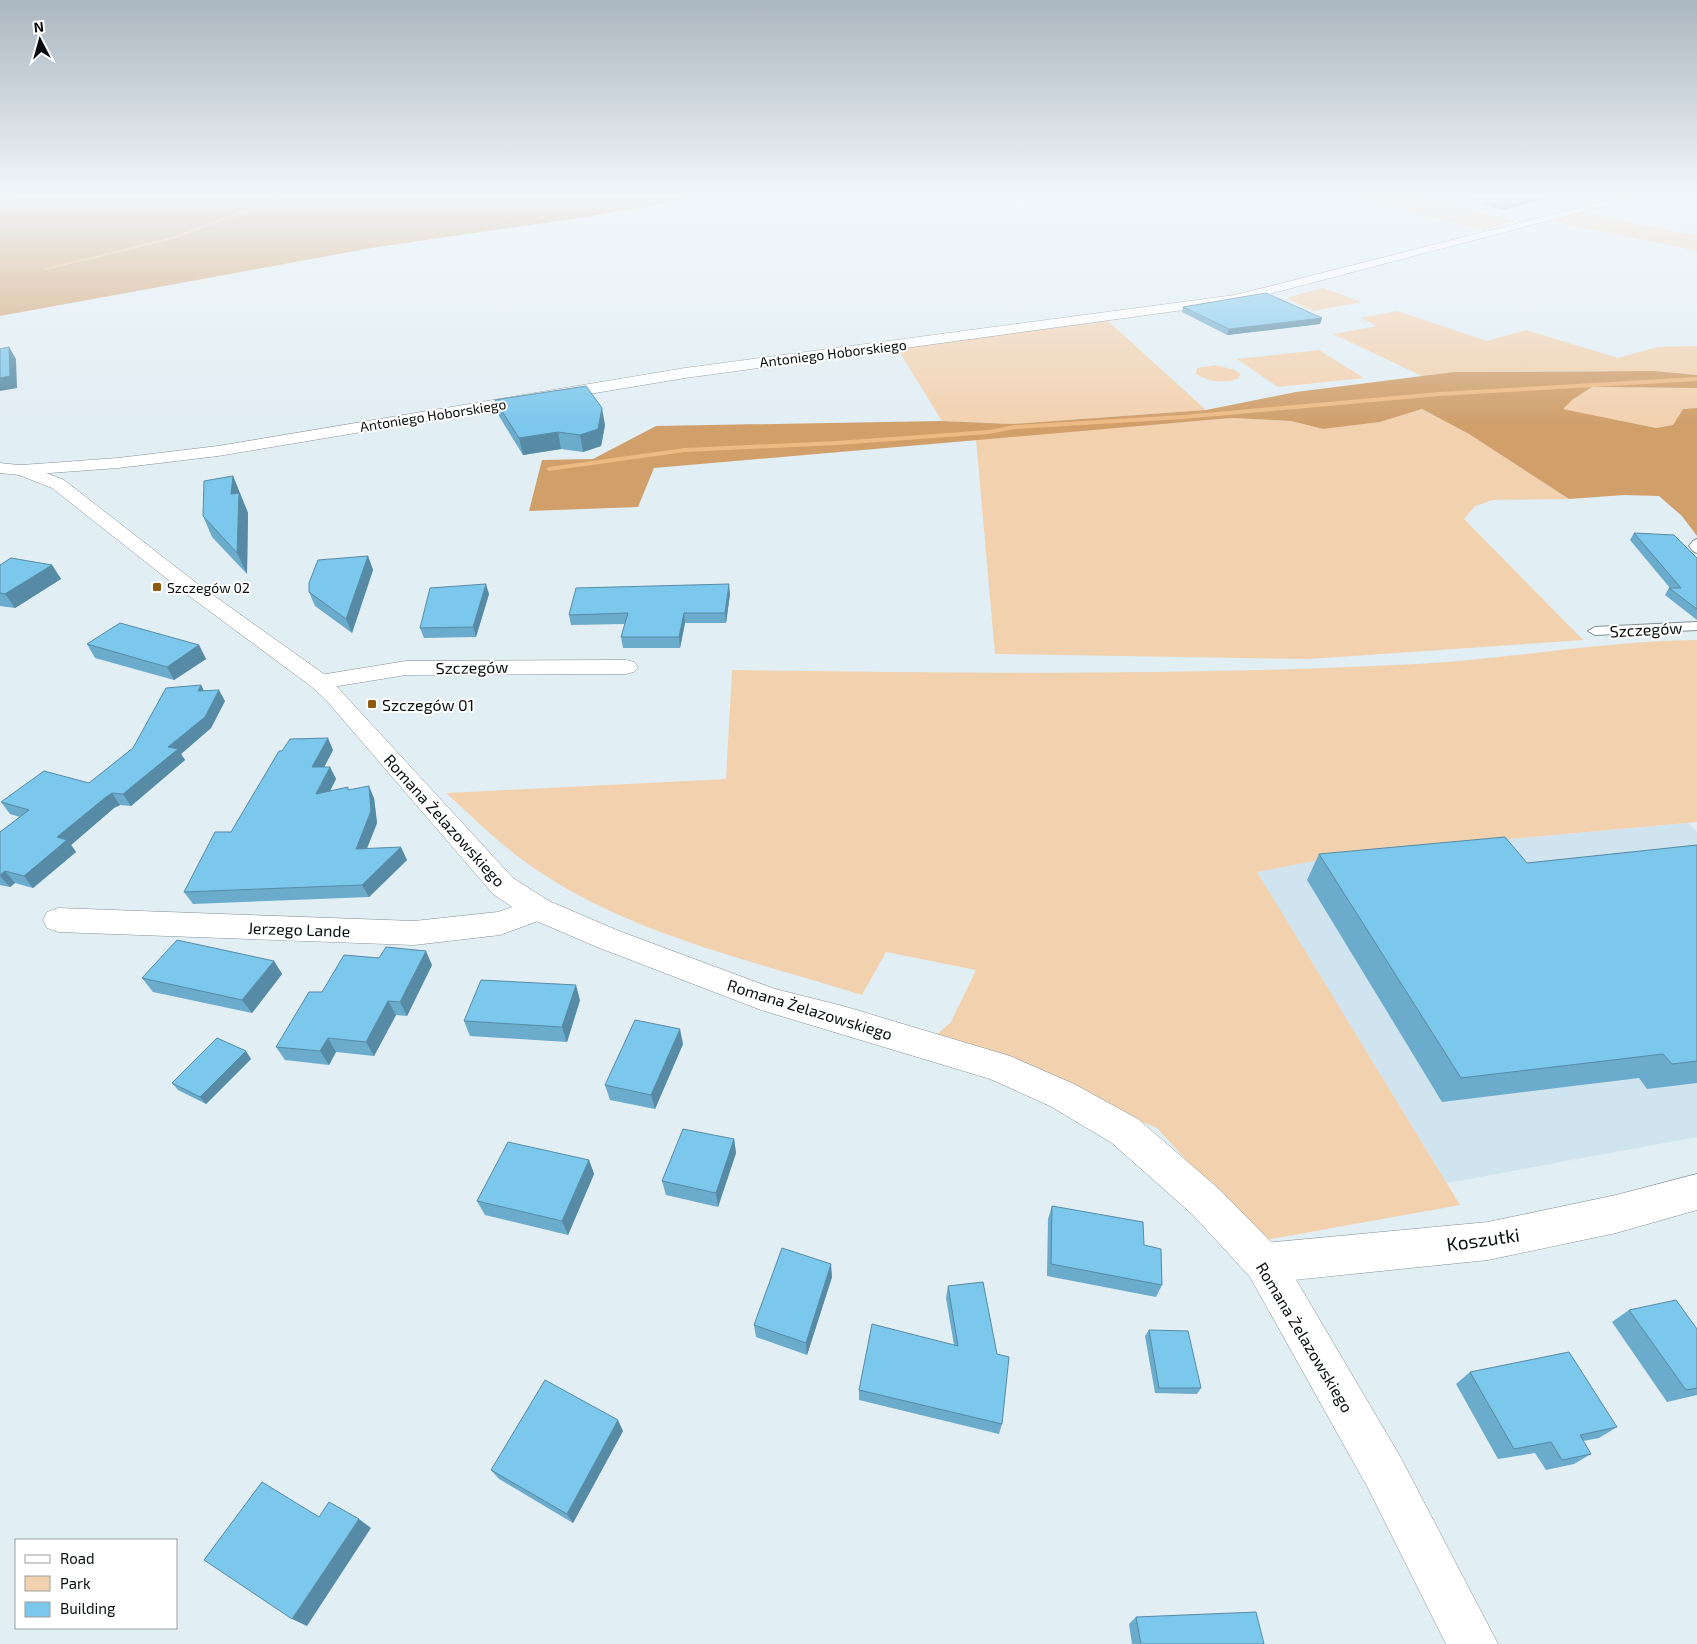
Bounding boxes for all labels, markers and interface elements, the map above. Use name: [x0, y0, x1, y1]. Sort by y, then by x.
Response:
north arrow: [15, 15, 65, 65]
text: N: [33, 18, 45, 36]
street label: Antoniego Hoborskiego: [759, 336, 907, 370]
street label: Antoniego Hoborskiego: [359, 395, 507, 435]
place label: Szczegów 02: [167, 579, 250, 596]
marker: Szczegów 02: [151, 581, 163, 593]
street label: Szczegów: [1609, 618, 1683, 640]
street label: Szczegów: [435, 657, 509, 677]
place label: Szczegów 01: [382, 695, 474, 714]
marker: Szczegów 01: [366, 698, 378, 710]
street label: Romana Żelazowskiego: [380, 750, 510, 890]
street label: Jerzego Lande: [247, 918, 351, 940]
street label: Romana Żelazowskiego: [725, 975, 895, 1043]
street label: Koszutki: [1445, 1222, 1521, 1256]
street label: Romana Żelazowskiego: [1253, 1259, 1357, 1415]
legend: [15, 1539, 178, 1629]
text: Road: [60, 1549, 95, 1567]
text: Park: [60, 1574, 91, 1592]
text: Building: [60, 1599, 116, 1617]

